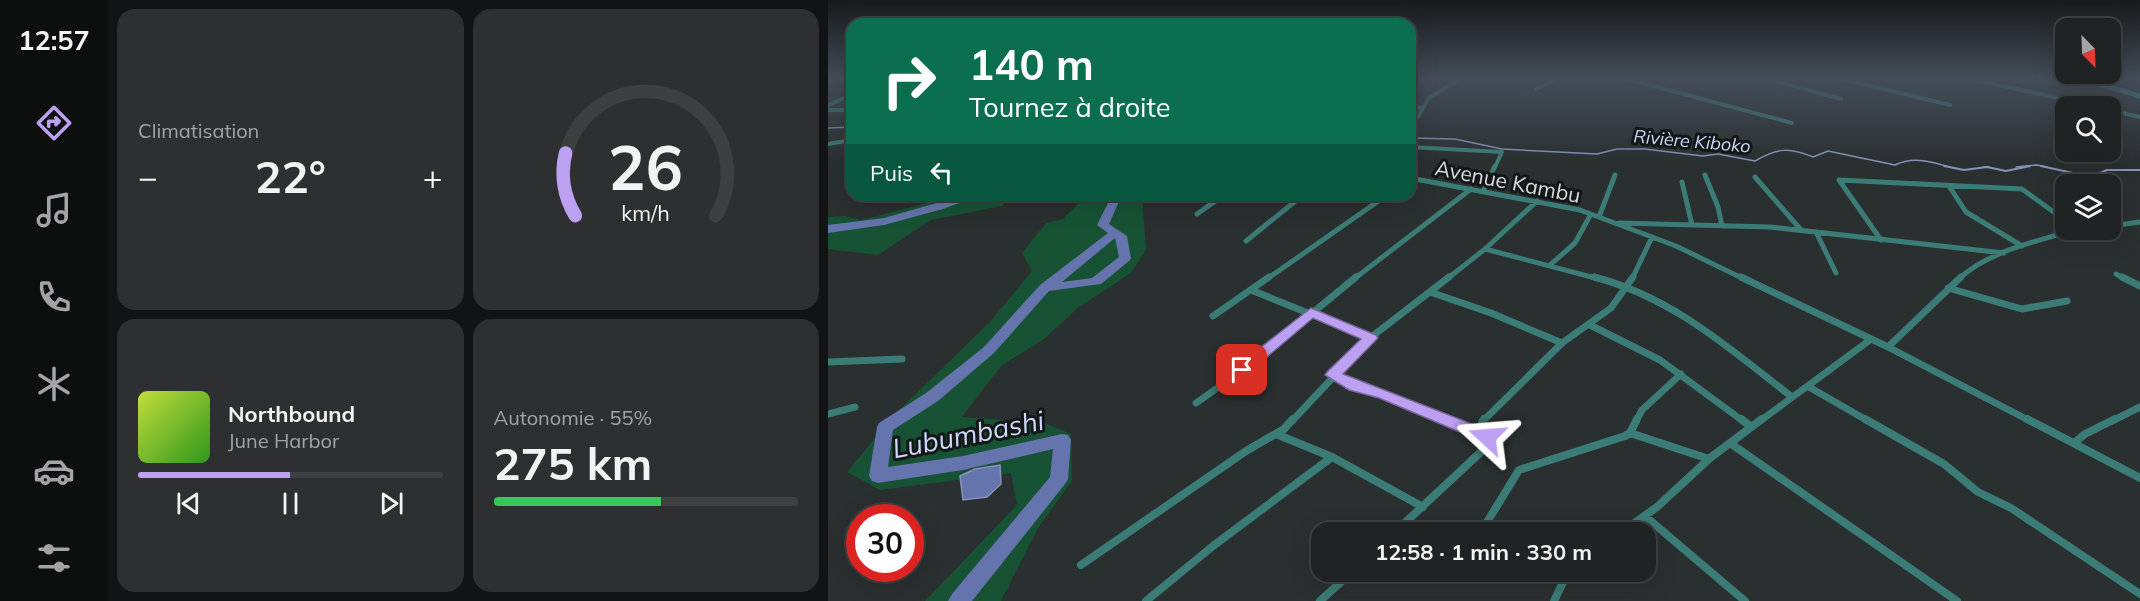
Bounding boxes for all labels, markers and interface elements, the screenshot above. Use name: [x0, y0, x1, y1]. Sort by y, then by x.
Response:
north arrow: [2055, 18, 2121, 84]
map controls: [2055, 18, 2121, 240]
text: 12:57: [18, 23, 90, 57]
text: 140 m: [969, 38, 1094, 91]
icon: right: [870, 42, 948, 120]
text: Tournez à droite: [969, 90, 1170, 124]
button: search: [2055, 96, 2121, 162]
icon: directions: [33, 102, 75, 144]
text: Climatisation: [138, 118, 259, 143]
water label: Rivière Kiboko: [1633, 124, 1751, 158]
text: 26: [608, 127, 683, 206]
text: 22°: [255, 148, 326, 204]
street label: Avenue Kambu: [1433, 154, 1583, 208]
text: −: [138, 156, 158, 197]
text: +: [423, 156, 443, 197]
icon: left: [925, 156, 958, 189]
text: Puis: [870, 159, 913, 187]
button: layers: [2055, 174, 2121, 240]
icon: music: [33, 189, 75, 231]
text: km/h: [621, 200, 670, 227]
icon: phone: [33, 276, 75, 318]
pin: [1216, 344, 1267, 395]
icon: arrive: [1225, 353, 1258, 386]
icon: climate: [33, 363, 75, 405]
text: Northbound: [228, 400, 355, 428]
water label: Lubumbashi: [889, 403, 1047, 465]
text: Autonomie · 55%: [494, 405, 652, 430]
position arrow: [1455, 405, 1519, 469]
text: June Harbor: [228, 428, 339, 453]
text: 275 km: [494, 435, 652, 491]
icon: car: [33, 450, 75, 492]
icon: previous: [172, 487, 205, 520]
icon: pause: [274, 487, 307, 520]
icon: next: [375, 487, 408, 520]
speed limit sign: 30: [846, 504, 924, 582]
icon: filters: [33, 537, 75, 579]
text: 12:58 · 1 min · 330 m: [1375, 538, 1592, 566]

